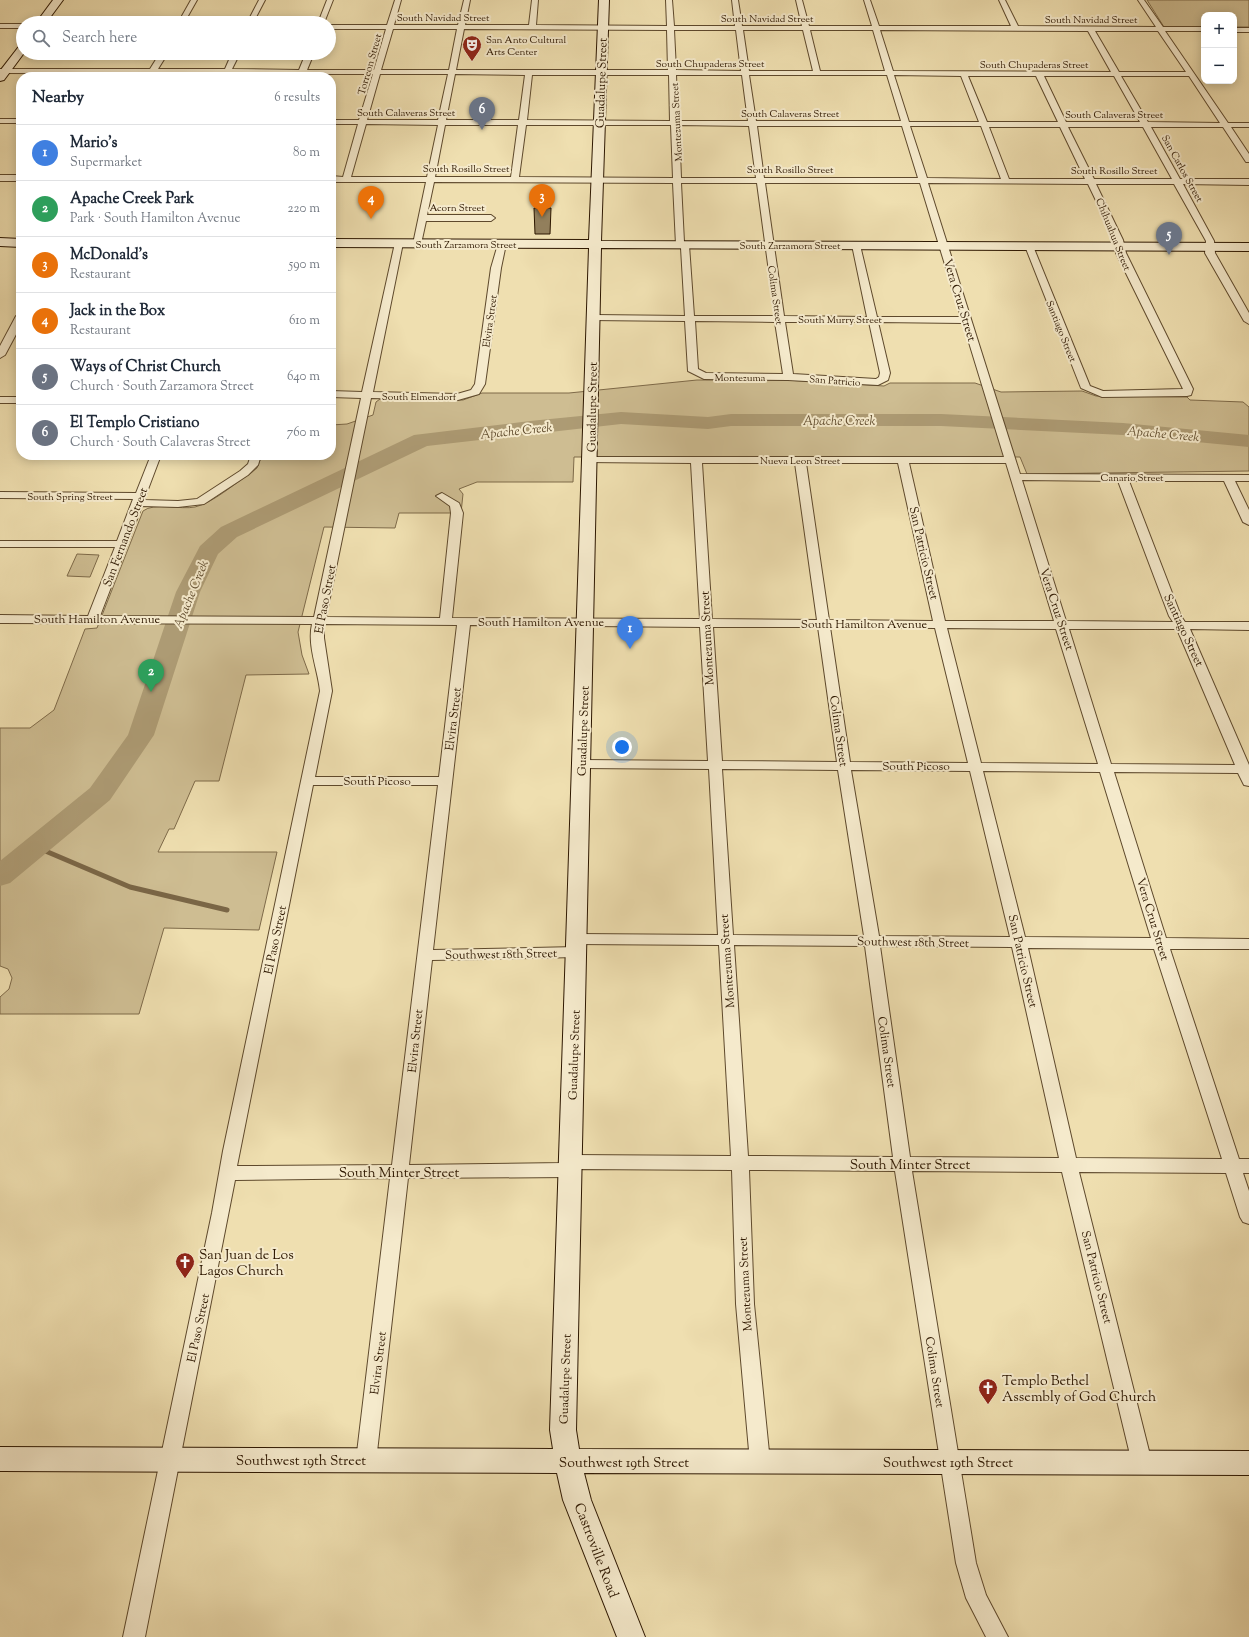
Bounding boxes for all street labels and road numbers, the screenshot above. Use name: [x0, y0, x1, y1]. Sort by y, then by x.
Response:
street label: South Navidad Street: [397, 11, 490, 26]
street label: South Navidad Street: [721, 12, 814, 27]
street label: South Navidad Street: [1045, 13, 1138, 28]
street label: Torreon Street: [355, 31, 387, 97]
street label: Guadalupe Street: [591, 38, 613, 128]
street label: South Chupaderas Street: [656, 57, 765, 72]
street label: South Chupaderas Street: [980, 58, 1089, 73]
street label: Montezuma Street: [668, 82, 687, 162]
street label: South Calaveras Street: [357, 106, 456, 121]
street label: South Calaveras Street: [741, 107, 840, 122]
street label: South Calaveras Street: [1065, 108, 1164, 123]
street label: San Carlos Street: [1157, 132, 1207, 206]
street label: South Rosillo Street: [423, 162, 510, 177]
street label: South Rosillo Street: [747, 163, 834, 178]
street label: South Rosillo Street: [1071, 164, 1158, 179]
street label: Chihuahua Street: [1091, 196, 1134, 274]
street label: Acorn Street: [429, 201, 485, 216]
street label: South Zarzamora Street: [416, 238, 517, 253]
street label: South Zarzamora Street: [740, 239, 841, 254]
street label: Vera Cruz Street: [938, 257, 980, 344]
street label: Colima Street: [763, 265, 786, 326]
street label: Elvira Street: [479, 293, 502, 349]
street label: Santiago Street: [1041, 298, 1080, 365]
street label: South Murry Street: [798, 313, 882, 328]
street label: Guadalupe Street: [583, 362, 603, 452]
street label: Montezuma: [715, 371, 766, 386]
street label: San Patricio: [809, 372, 862, 391]
street label: South Elmendorf: [382, 390, 457, 405]
street label: Nueva Leon Street: [760, 454, 841, 469]
street label: Canario Street: [1101, 471, 1164, 486]
street label: San Fernando Street: [99, 485, 153, 590]
street label: South Spring Street: [27, 490, 113, 505]
street label: San Patricio Street: [904, 505, 943, 602]
street label: El Paso Street: [310, 563, 342, 635]
street label: Vera Cruz Street: [1034, 566, 1078, 653]
street label: Montezuma Street: [697, 590, 719, 686]
street label: Santiago Street: [1158, 591, 1208, 670]
street label: South Hamilton Avenue: [34, 611, 161, 629]
street label: South Hamilton Avenue: [478, 614, 605, 632]
street label: South Hamilton Avenue: [801, 616, 928, 634]
street label: Elvira Street: [441, 686, 467, 752]
street label: Guadalupe Street: [573, 686, 595, 776]
street label: Colima Street: [824, 694, 852, 768]
street label: South Picoso: [882, 758, 950, 776]
street label: South Picoso: [343, 773, 411, 791]
street label: Vera Cruz Street: [1131, 876, 1173, 963]
street label: El Paso Street: [260, 904, 292, 976]
street label: Montezuma Street: [716, 913, 740, 1009]
street label: San Patricio Street: [1003, 913, 1042, 1010]
street label: Southwest 18th Street: [857, 933, 969, 953]
street label: Southwest 18th Street: [445, 945, 557, 965]
street label: Elvira Street: [404, 1008, 428, 1074]
street label: Guadalupe Street: [564, 1010, 586, 1100]
street label: Colima Street: [872, 1015, 900, 1089]
street label: South Minter Street: [850, 1156, 971, 1176]
street label: South Minter Street: [339, 1164, 460, 1184]
street label: San Patricio Street: [1076, 1229, 1116, 1326]
street label: Montezuma Street: [735, 1236, 757, 1332]
street label: El Paso Street: [183, 1292, 215, 1364]
street label: Elvira Street: [366, 1330, 392, 1396]
street label: Guadalupe Street: [555, 1334, 577, 1424]
street label: Colima Street: [920, 1335, 949, 1409]
street label: Southwest 19th Street: [236, 1452, 366, 1472]
street label: Southwest 19th Street: [559, 1454, 689, 1474]
street label: Southwest 19th Street: [883, 1454, 1013, 1474]
street label: Castroville Road: [568, 1500, 622, 1601]

